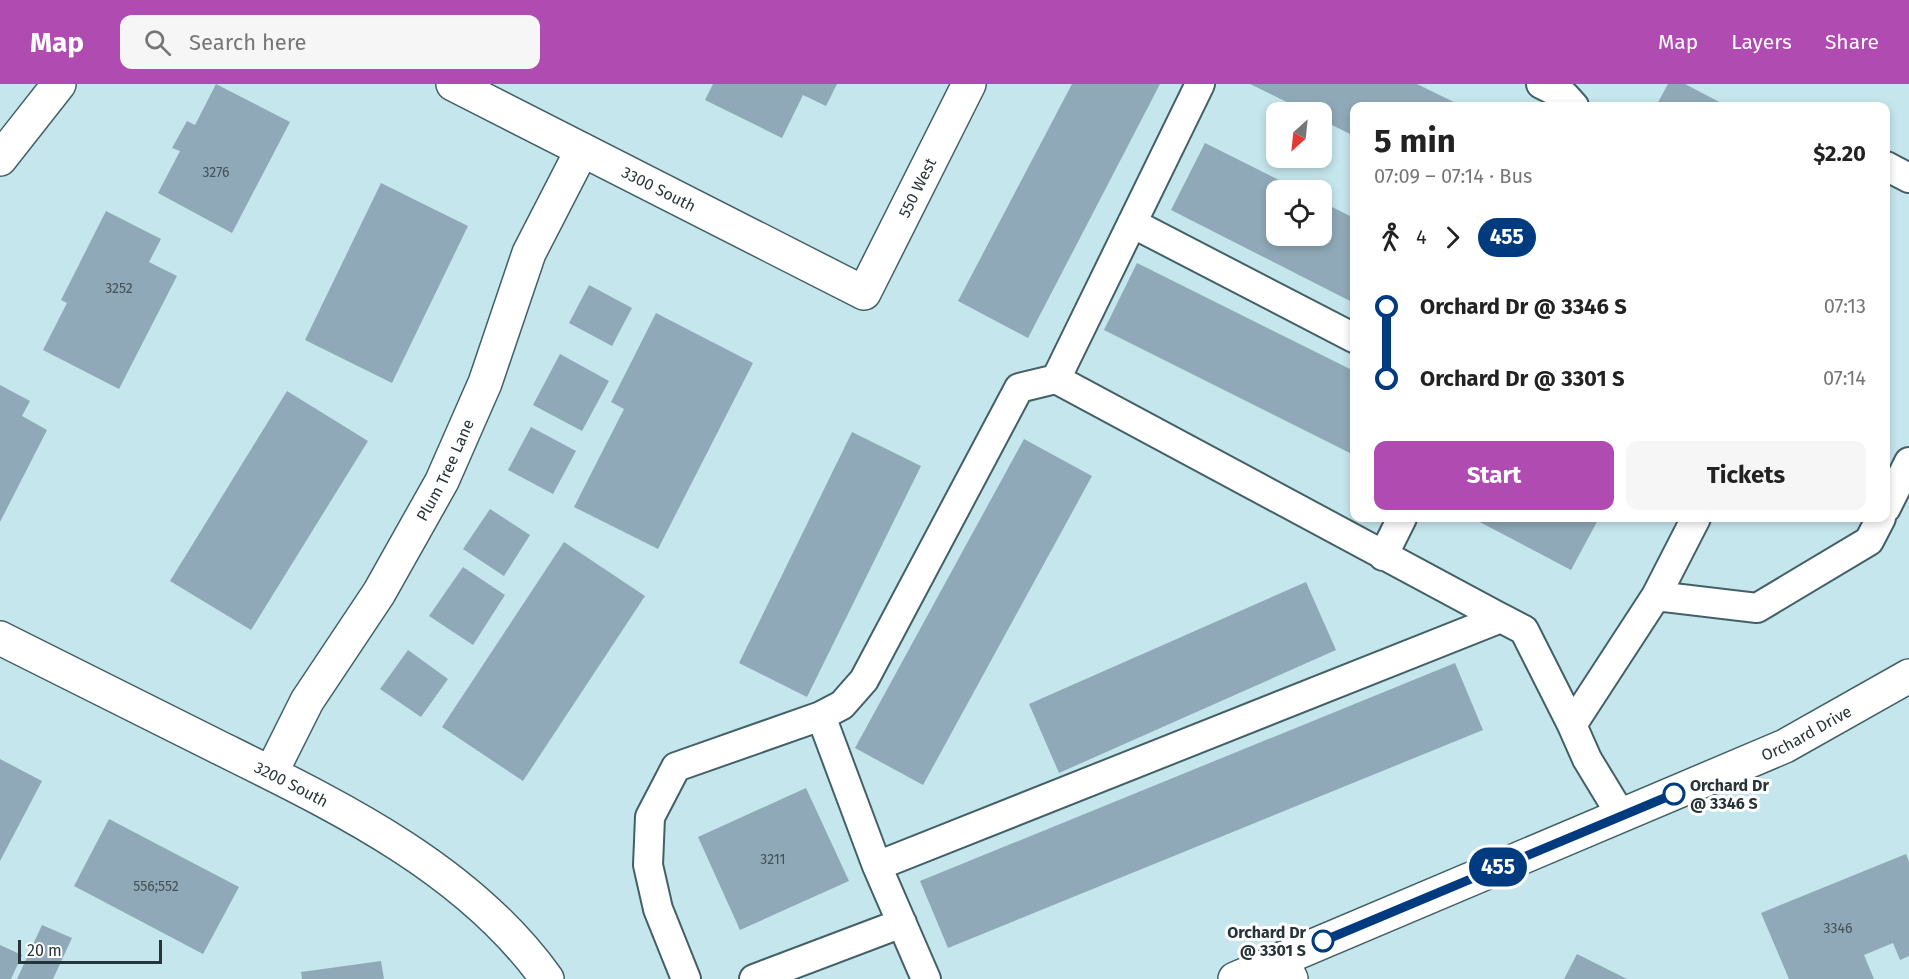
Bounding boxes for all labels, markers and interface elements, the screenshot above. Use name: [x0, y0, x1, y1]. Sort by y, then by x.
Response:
search box: [120, 15, 540, 69]
text: Map: [30, 26, 84, 59]
icon: search: [141, 26, 174, 59]
text: Search here: [189, 29, 307, 56]
text: Map: [1658, 29, 1698, 55]
text: Layers: [1731, 29, 1792, 55]
text: Share: [1825, 29, 1879, 55]
north arrow: [1266, 102, 1332, 168]
map controls: [1266, 102, 1332, 246]
text: 5 min: [1374, 121, 1456, 161]
text: $2.20: [1813, 140, 1866, 167]
street label: 550 West: [894, 155, 940, 221]
street label: 3300 South: [618, 162, 699, 216]
house number: 3276: [203, 164, 230, 181]
text: 07:09 – 07:14 · Bus: [1374, 164, 1532, 188]
button: locate: [1266, 180, 1332, 246]
icon: walk: [1374, 221, 1407, 254]
icon: forward: [1436, 221, 1469, 254]
text: 455: [1490, 224, 1524, 250]
text: 4: [1416, 225, 1427, 249]
house number: 3252: [105, 280, 133, 297]
text: Orchard Dr @ 3346 S: [1420, 293, 1627, 320]
text: 07:13: [1824, 294, 1866, 318]
text: Orchard Dr @ 3301 S: [1420, 365, 1625, 392]
text: 07:14: [1823, 366, 1866, 390]
street label: Plum Tree Lane: [412, 416, 478, 525]
button: Start: [1374, 441, 1614, 510]
button: Tickets: [1626, 441, 1866, 510]
street label: Orchard Drive: [1758, 702, 1855, 765]
street label: 3200 South: [251, 758, 331, 811]
place label: Orchard Dr @ 3346 S: [1690, 776, 1769, 813]
marker: Orchard Dr @ 3346 S: [1663, 783, 1685, 805]
line badge: 455: [1464, 848, 1532, 886]
house number: 3211: [760, 851, 786, 868]
text: 455: [1481, 854, 1515, 880]
house number: 556;552: [133, 878, 179, 895]
house number: 3346: [1824, 920, 1852, 937]
place label: Orchard Dr @ 3301 S: [1227, 923, 1307, 960]
marker: Orchard Dr @ 3301 S: [1312, 930, 1334, 952]
scale bar: [18, 937, 162, 964]
text: 20 m: [27, 941, 62, 960]

